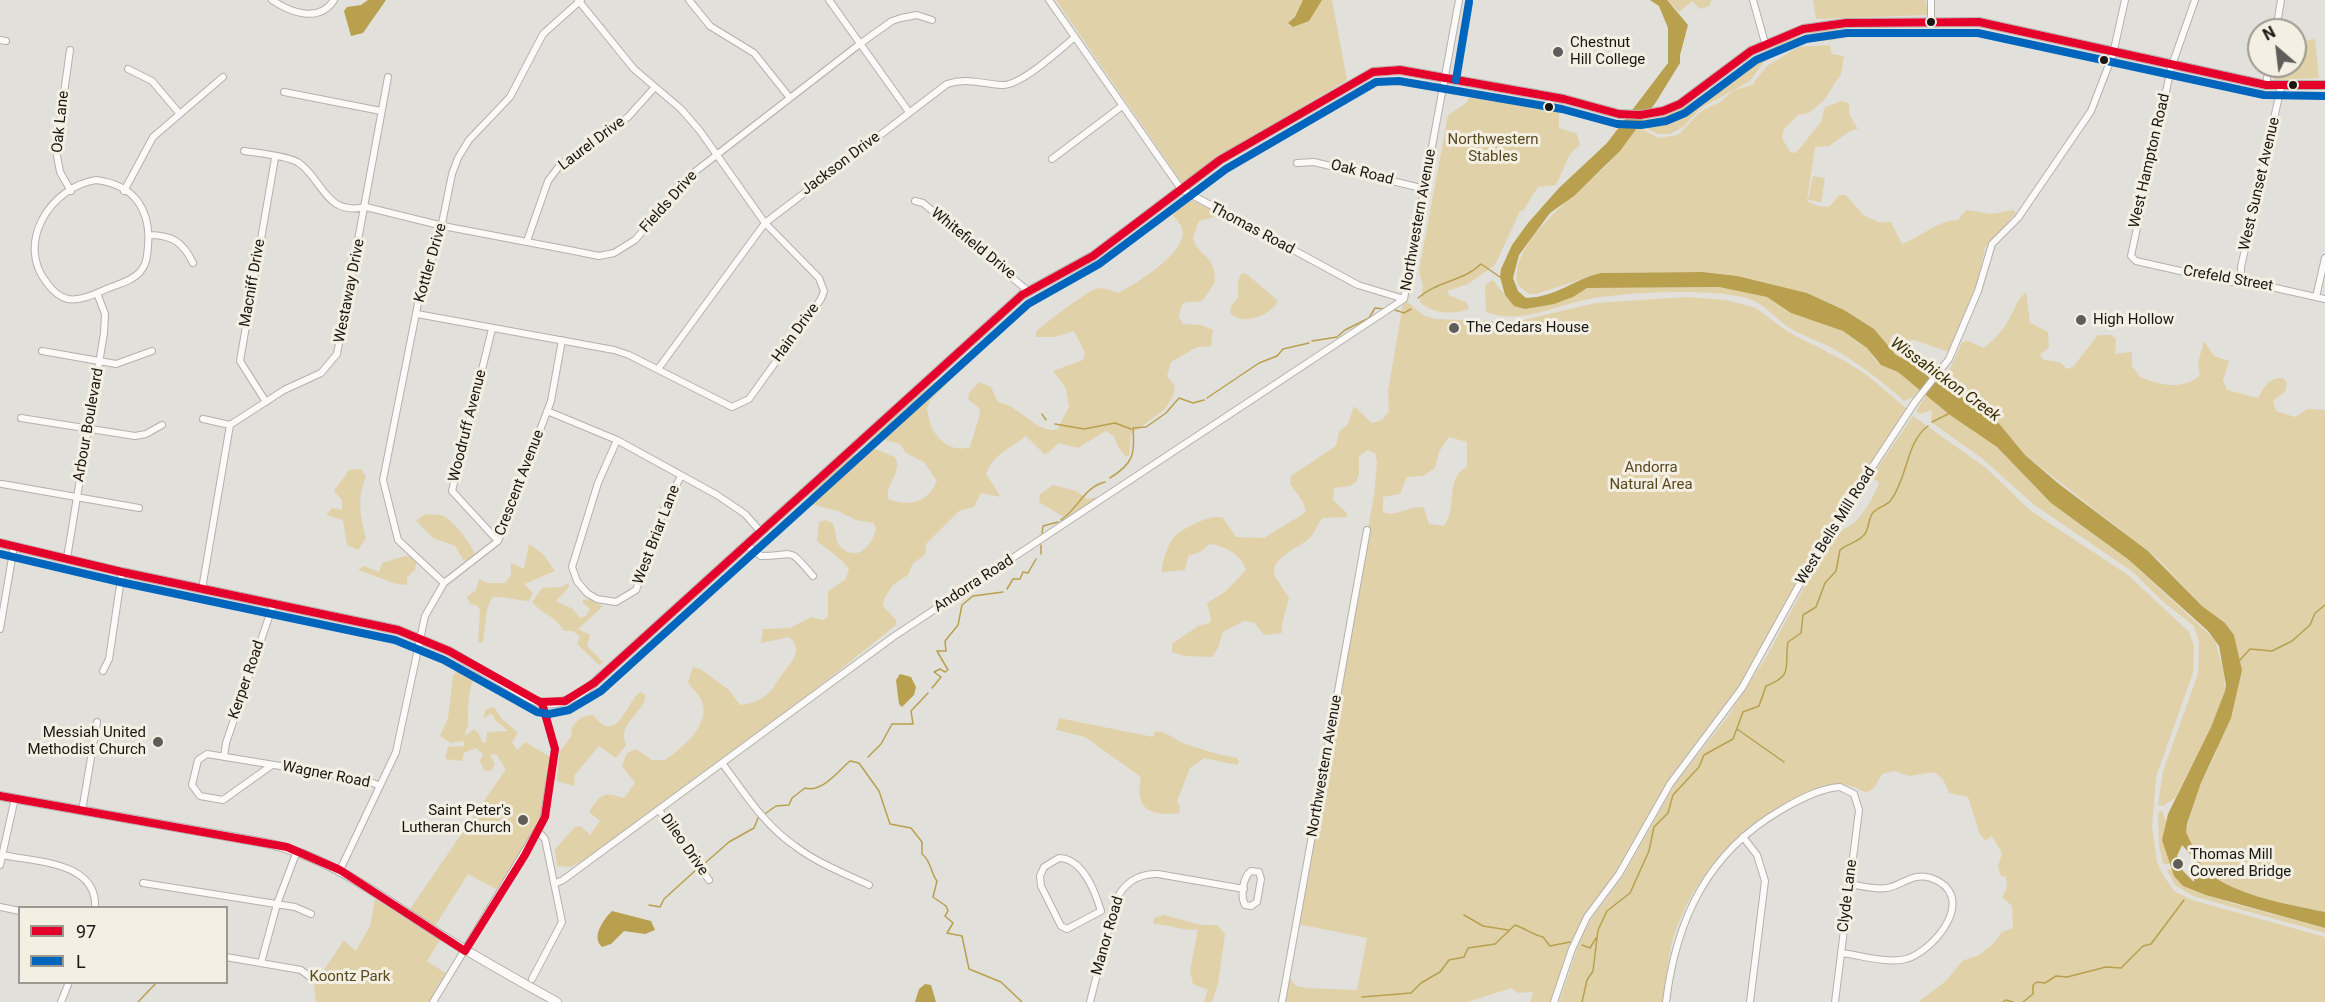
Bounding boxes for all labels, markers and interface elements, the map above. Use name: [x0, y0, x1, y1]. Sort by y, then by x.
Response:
unlabelled marker: [1925, 16, 1937, 28]
north arrow: [2247, 18, 2307, 78]
text: N: [2260, 22, 2279, 44]
place label: Chestnut Hill College: [1570, 34, 1645, 69]
marker: Chestnut Hill College: [1551, 45, 1565, 59]
unlabelled marker: [2098, 54, 2110, 66]
unlabelled marker: [2287, 79, 2299, 91]
street label: Oak Lane: [49, 90, 73, 154]
street label: West Hampton Road: [2126, 92, 2174, 230]
unlabelled marker: [1543, 101, 1555, 113]
street label: Laurel Drive: [555, 113, 629, 175]
street label: West Sunset Avenue: [2236, 116, 2284, 252]
street label: Jackson Drive: [798, 129, 884, 199]
park label: Northwestern Stables: [1447, 131, 1539, 166]
street label: Northwestern Avenue: [1398, 148, 1440, 292]
street label: Oak Road: [1329, 156, 1395, 190]
street label: Fields Drive: [636, 167, 702, 237]
street label: Thomas Road: [1207, 199, 1297, 259]
street label: Whitefield Drive: [927, 204, 1019, 284]
street label: Kottler Drive: [411, 221, 451, 305]
street label: Westaway Drive: [331, 237, 369, 345]
street label: Macniff Drive: [236, 238, 270, 328]
street label: Crefeld Street: [2182, 262, 2274, 296]
street label: Hain Drive: [769, 300, 823, 366]
place label: High Hollow: [2093, 311, 2174, 329]
marker: High Hollow: [2074, 313, 2088, 327]
place label: The Cedars House: [1466, 319, 1589, 337]
marker: The Cedars House: [1447, 321, 1461, 335]
water label: Wissahickon Creek: [1886, 334, 2004, 426]
street label: Arbour Boulevard: [70, 367, 108, 483]
street label: Woodruff Avenue: [445, 368, 491, 484]
street label: Crescent Avenue: [491, 427, 549, 539]
park label: Andorra Natural Area: [1609, 459, 1693, 494]
street label: West Bells Mill Road: [1792, 464, 1880, 588]
street label: West Briar Lane: [630, 483, 684, 587]
street label: Andorra Road: [931, 552, 1017, 616]
street label: Kerper Road: [225, 638, 269, 722]
street label: Northwestern Avenue: [1304, 694, 1346, 838]
place label: Messiah United Methodist Church: [27, 724, 146, 759]
marker: Messiah United Methodist Church: [151, 735, 165, 749]
street label: Wagner Road: [281, 758, 371, 792]
place label: Saint Peter's Lutheran Church: [402, 802, 511, 837]
street label: Dileo Drive: [656, 811, 712, 879]
marker: Saint Peter's Lutheran Church: [516, 813, 530, 827]
place label: Thomas Mill Covered Bridge: [2190, 846, 2291, 881]
marker: Thomas Mill Covered Bridge: [2171, 857, 2185, 871]
street label: Clyde Lane: [1835, 859, 1861, 933]
street label: Manor Road: [1088, 894, 1128, 978]
legend: [18, 906, 228, 984]
text: 97: [76, 921, 96, 942]
text: L: [76, 951, 86, 972]
park label: Koontz Park: [310, 968, 390, 986]

